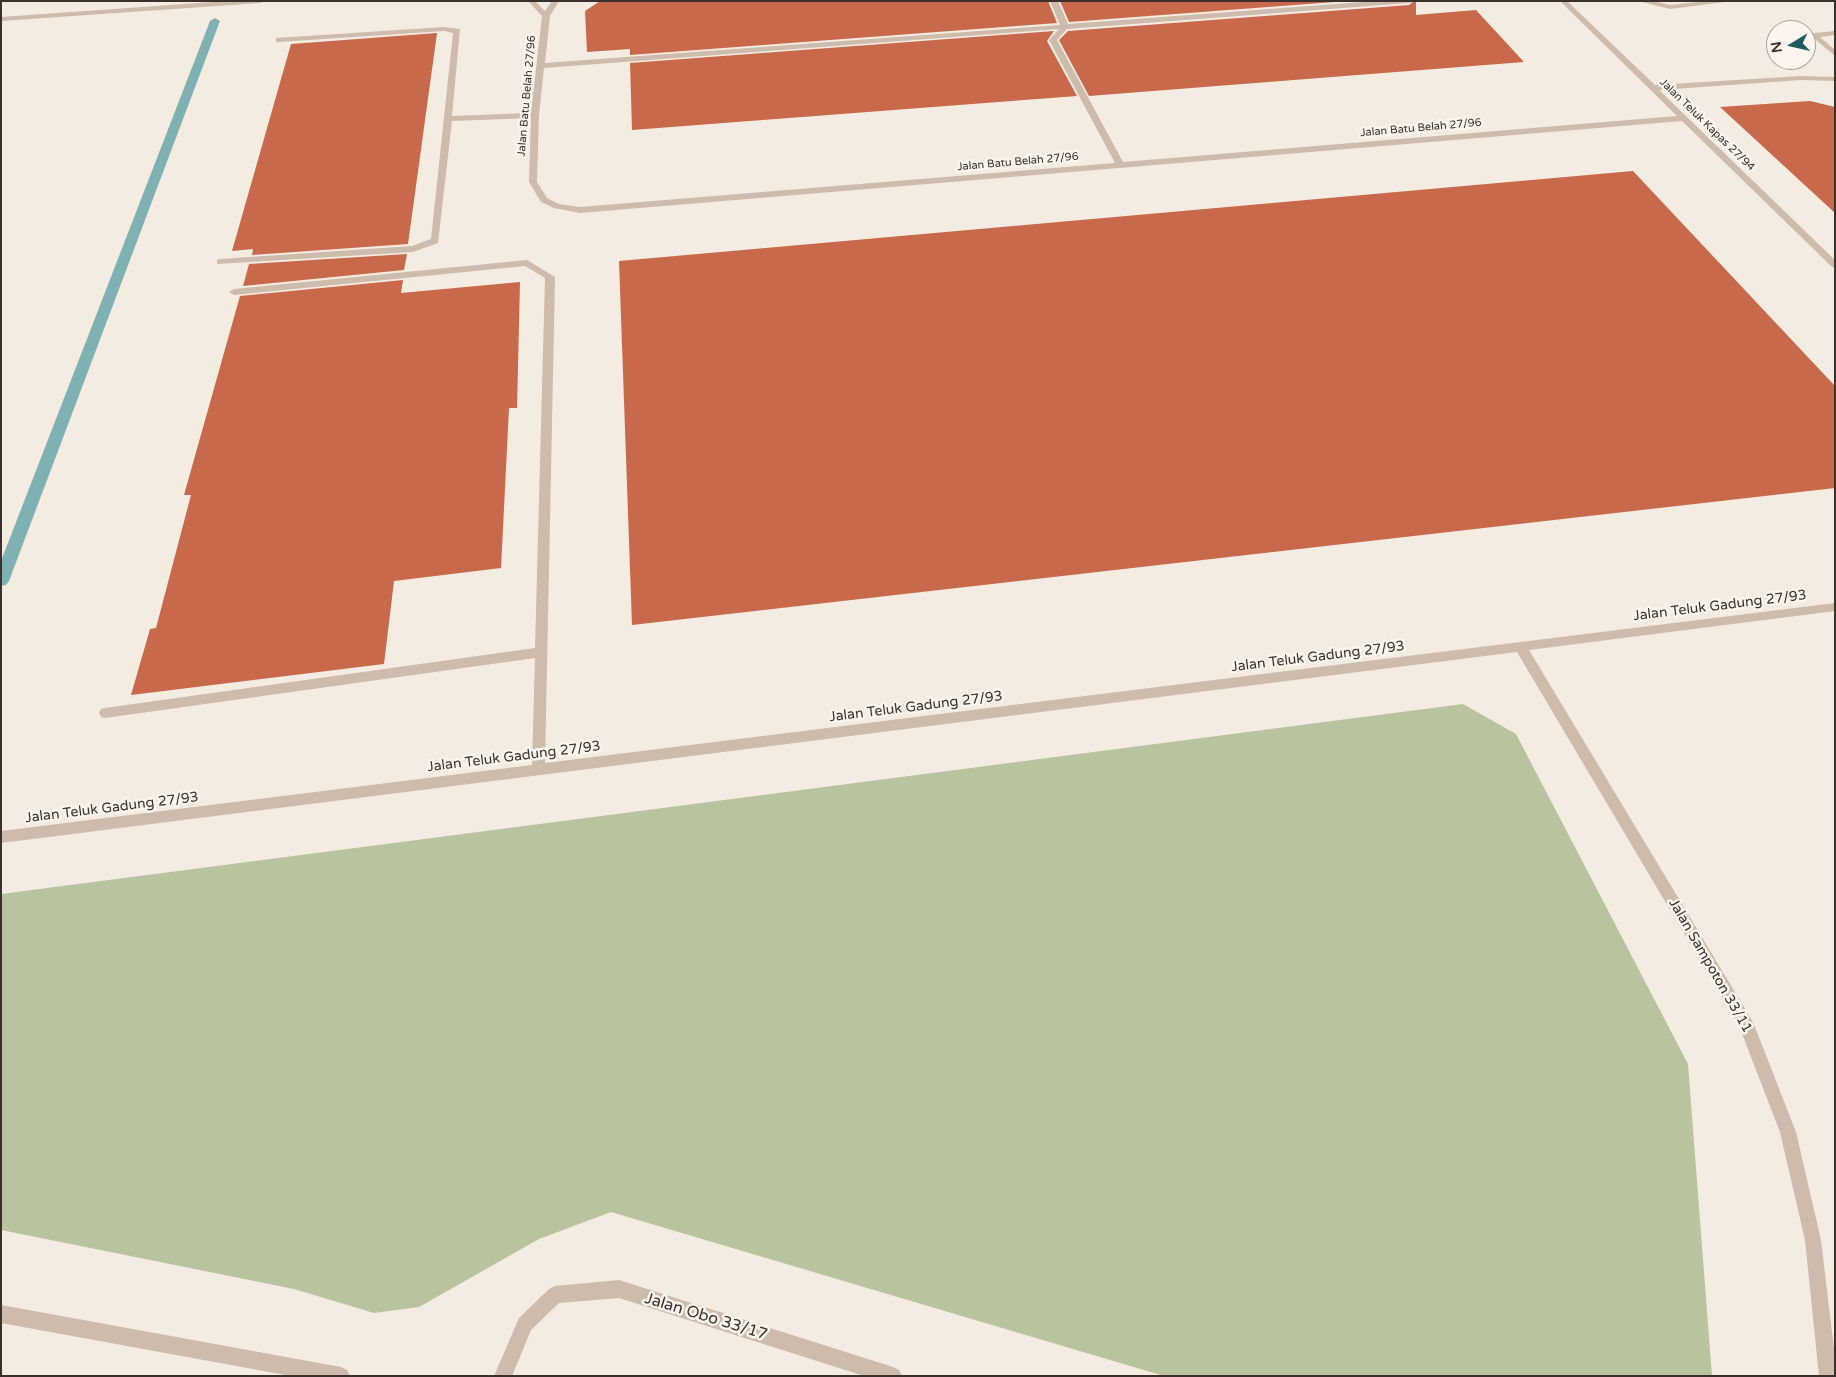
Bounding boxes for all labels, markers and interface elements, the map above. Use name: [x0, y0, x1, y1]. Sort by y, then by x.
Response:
north arrow: [1766, 20, 1816, 70]
street label: Jalan Batu Belah 27/96: [515, 35, 539, 157]
text: N: [1767, 40, 1786, 54]
street label: Jalan Teluk Kapas 27/94: [1657, 76, 1757, 174]
street label: Jalan Batu Belah 27/96: [1360, 116, 1482, 140]
street label: Jalan Batu Belah 27/96: [957, 150, 1079, 174]
street label: Jalan Teluk Gadung 27/93: [1632, 587, 1808, 625]
street label: Jalan Teluk Gadung 27/93: [1230, 638, 1406, 676]
street label: Jalan Teluk Gadung 27/93: [828, 688, 1004, 726]
street label: Jalan Teluk Gadung 27/93: [426, 738, 602, 776]
street label: Jalan Teluk Gadung 27/93: [24, 789, 200, 827]
street label: Jalan Sampoton 33/11: [1665, 896, 1755, 1036]
street label: Jalan Obo 33/17: [642, 1289, 770, 1345]

